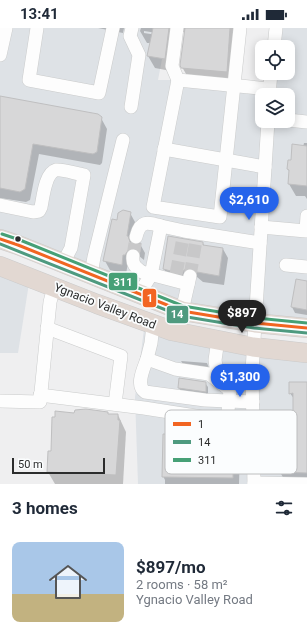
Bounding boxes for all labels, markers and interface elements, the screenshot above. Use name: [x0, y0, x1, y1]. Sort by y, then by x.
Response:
text: 13:41: [20, 5, 59, 23]
map controls: [255, 40, 295, 128]
button: locate: [255, 40, 295, 80]
button: layers: [255, 88, 295, 128]
pin: $2,610: [216, 187, 282, 221]
text: $2,610: [229, 192, 269, 207]
unlabelled marker: [13, 234, 23, 244]
line badge: 311: [108, 272, 138, 291]
text: 311: [114, 276, 132, 289]
street label: Ygnacio Valley Road: [52, 280, 158, 332]
line badge: 1: [142, 288, 157, 308]
text: 1: [147, 292, 153, 305]
pin: $897: [218, 300, 266, 334]
line badge: 14: [166, 305, 189, 324]
text: $897: [227, 305, 257, 320]
text: 14: [171, 308, 184, 321]
pin: $1,300: [207, 364, 273, 398]
text: $1,300: [220, 369, 260, 384]
legend: [165, 410, 297, 474]
text: 1: [198, 418, 204, 431]
text: 14: [198, 436, 210, 449]
text: 311: [198, 454, 217, 467]
scale bar: [12, 456, 105, 475]
text: 50 m: [18, 458, 43, 471]
icon: filters: [273, 497, 295, 519]
text: 3 homes: [12, 498, 78, 518]
text: $897/mo: [136, 557, 206, 577]
icon: home: [44, 558, 92, 606]
text: 2 rooms · 58 m²: [136, 577, 228, 592]
text: Ygnacio Valley Road: [136, 592, 253, 607]

